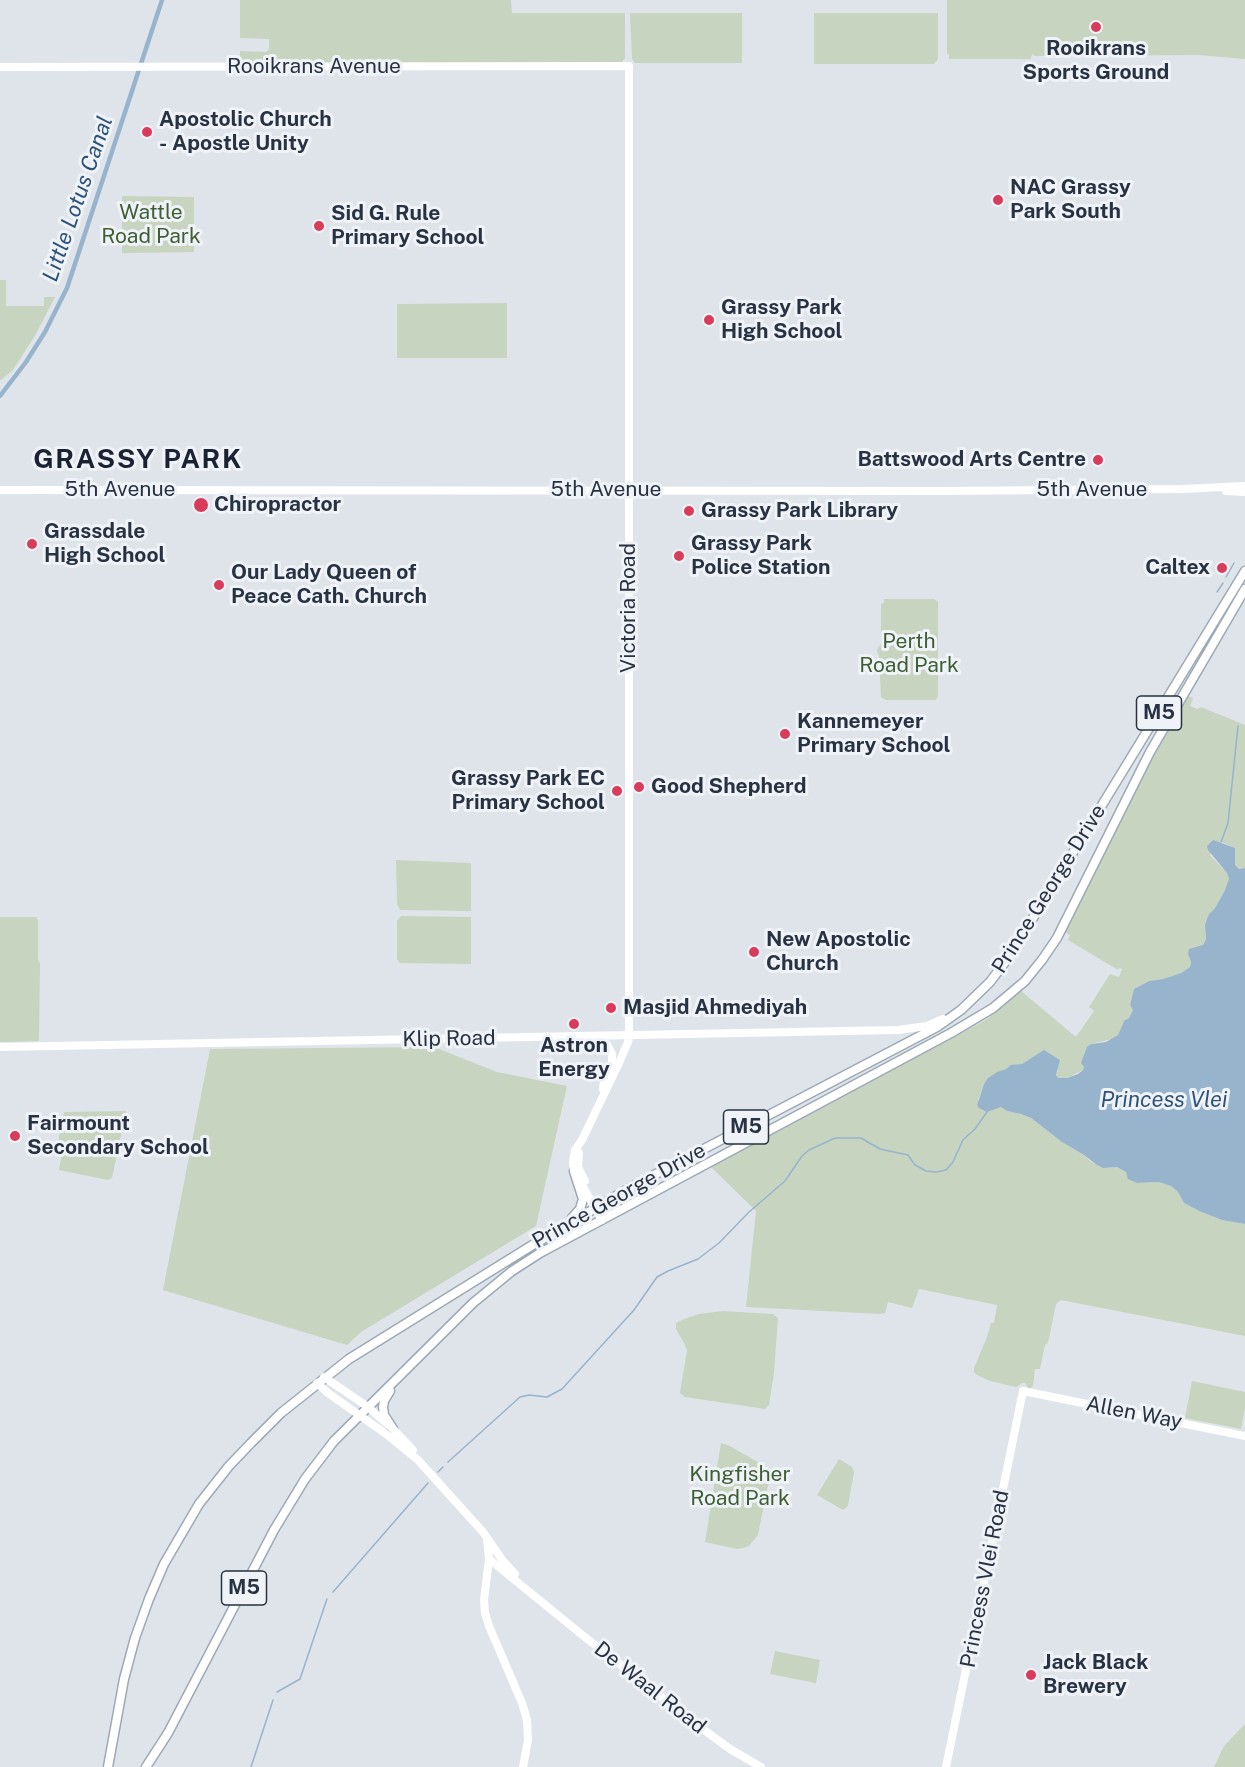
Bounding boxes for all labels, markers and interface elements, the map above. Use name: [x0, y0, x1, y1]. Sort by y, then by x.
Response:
marker: Rooikrans Sports Ground: [1089, 20, 1103, 34]
place label: Rooikrans Sports Ground: [1023, 36, 1169, 86]
street label: Rooikrans Avenue: [227, 54, 401, 80]
place label: Apostolic Church - Apostle Unity: [159, 107, 332, 157]
water label: Little Lotus Canal: [37, 113, 119, 285]
marker: Apostolic Church - Apostle Unity: [140, 125, 154, 139]
place label: NAC Grassy Park South: [1010, 175, 1131, 225]
marker: NAC Grassy Park South: [991, 193, 1005, 207]
park label: Wattle Road Park: [101, 200, 201, 250]
place label: Sid G. Rule Primary School: [331, 201, 484, 251]
marker: Sid G. Rule Primary School: [312, 219, 326, 233]
place label: Grassy Park High School: [721, 295, 842, 345]
marker: Grassy Park High School: [702, 313, 716, 327]
district label: GRASSY PARK: [33, 444, 243, 476]
place label: Battswood Arts Centre: [857, 447, 1086, 473]
marker: Battswood Arts Centre: [1091, 453, 1105, 467]
street label: 5th Avenue: [65, 477, 175, 503]
street label: 5th Avenue: [551, 477, 661, 503]
street label: 5th Avenue: [1037, 477, 1147, 503]
place label: Chiropractor: [214, 492, 341, 518]
marker: Chiropractor: [192, 496, 210, 514]
place label: Grassy Park Library: [701, 498, 898, 524]
marker: Grassy Park Library: [682, 504, 696, 518]
place label: Grassdale High School: [44, 519, 165, 569]
place label: Grassy Park Police Station: [691, 531, 830, 581]
marker: Grassdale High School: [25, 537, 39, 551]
street label: Victoria Road: [616, 543, 642, 673]
marker: Grassy Park Police Station: [672, 549, 686, 563]
place label: Caltex: [1145, 555, 1210, 581]
place label: Our Lady Queen of Peace Cath. Church: [231, 560, 427, 610]
marker: Caltex: [1215, 561, 1229, 575]
marker: Our Lady Queen of Peace Cath. Church: [212, 578, 226, 592]
park label: Perth Road Park: [859, 629, 959, 679]
road number: M5: [1136, 696, 1182, 730]
place label: Kannemeyer Primary School: [797, 709, 950, 759]
marker: Kannemeyer Primary School: [778, 727, 792, 741]
place label: Grassy Park EC Primary School: [451, 766, 605, 816]
place label: Good Shepherd: [651, 774, 806, 800]
marker: Good Shepherd: [632, 780, 646, 794]
marker: Grassy Park EC Primary School: [610, 784, 624, 798]
street label: Prince George Drive: [987, 800, 1111, 978]
place label: New Apostolic Church: [766, 927, 911, 977]
marker: New Apostolic Church: [747, 945, 761, 959]
place label: Masjid Ahmediyah: [623, 995, 807, 1021]
marker: Masjid Ahmediyah: [604, 1001, 618, 1015]
marker: Astron Energy: [567, 1017, 581, 1031]
street label: Klip Road: [402, 1026, 496, 1052]
place label: Astron Energy: [538, 1033, 610, 1083]
water label: Princess Vlei: [1101, 1087, 1227, 1113]
road number: M5: [724, 1110, 768, 1144]
place label: Fairmount Secondary School: [27, 1111, 209, 1161]
marker: Fairmount Secondary School: [8, 1129, 22, 1143]
street label: Prince George Drive: [528, 1138, 710, 1254]
street label: Allen Way: [1084, 1391, 1184, 1435]
park label: Kingfisher Road Park: [689, 1462, 791, 1512]
street label: Princess Vlei Road: [955, 1488, 1015, 1670]
road number: M5: [222, 1571, 266, 1605]
street label: De Waal Road: [589, 1636, 711, 1740]
place label: Jack Black Brewery: [1043, 1650, 1148, 1700]
marker: Jack Black Brewery: [1024, 1668, 1038, 1682]

